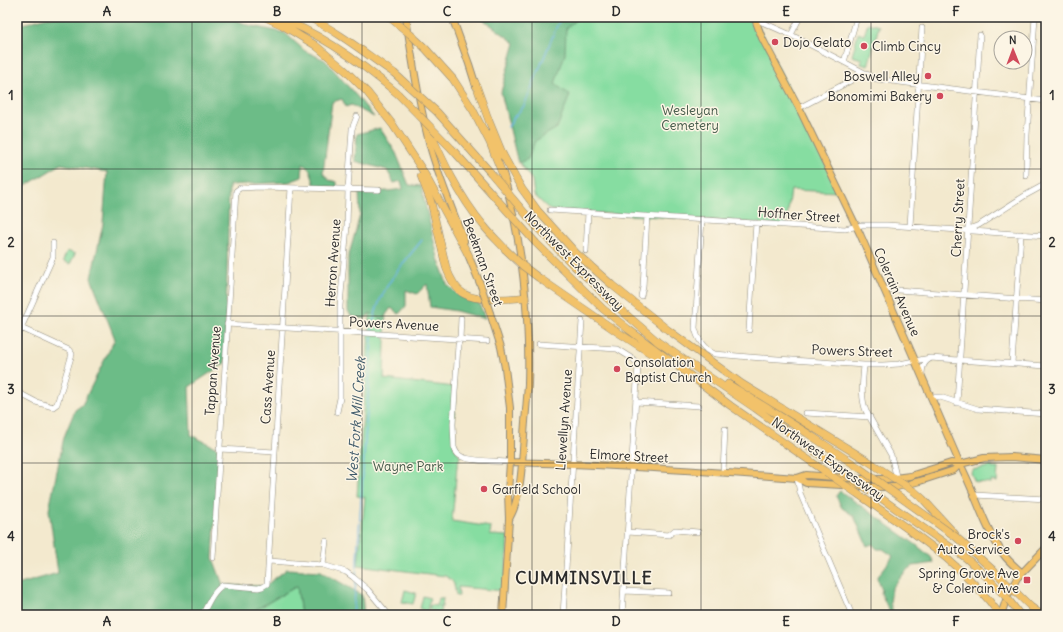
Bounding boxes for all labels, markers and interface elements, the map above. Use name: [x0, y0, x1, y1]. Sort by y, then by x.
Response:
text: A: [103, 3, 112, 20]
text: B: [273, 3, 282, 20]
text: C: [443, 3, 452, 20]
text: D: [611, 3, 621, 20]
text: E: [782, 3, 790, 20]
text: F: [952, 3, 960, 20]
north arrow: [993, 30, 1033, 70]
text: N: [1009, 33, 1017, 47]
place label: Dojo Gelato: [783, 34, 851, 51]
marker: Dojo Gelato: [770, 37, 780, 47]
place label: Climb Cincy: [872, 38, 941, 55]
marker: Climb Cincy: [859, 41, 869, 51]
place label: Boswell Alley: [844, 68, 920, 85]
marker: Boswell Alley: [923, 71, 933, 81]
text: 1: [8, 87, 14, 104]
text: 1: [1049, 87, 1055, 104]
place label: Bonomimi Bakery: [827, 88, 932, 105]
marker: Bonomimi Bakery: [935, 91, 945, 101]
park label: Wesleyan Cemetery: [661, 102, 719, 134]
street label: Cherry Street: [947, 178, 969, 258]
street label: Hoffner Street: [757, 204, 841, 226]
street label: Northwest Expressway: [521, 208, 627, 314]
street label: Beekman Street: [459, 215, 507, 309]
street label: Herron Avenue: [321, 218, 345, 308]
text: 2: [7, 234, 15, 251]
text: 2: [1048, 234, 1056, 251]
street label: Colerain Avenue: [870, 245, 924, 339]
street label: Powers Avenue: [349, 313, 439, 335]
street label: Tappan Avenue: [201, 326, 225, 416]
street label: Powers Street: [811, 341, 893, 361]
street label: Cass Avenue: [257, 349, 279, 425]
place label: Consolation Baptist Church: [625, 354, 712, 386]
water label: West Fork Mill Creek: [343, 356, 369, 484]
marker: Consolation Baptist Church: [612, 364, 622, 374]
street label: Llewellyn Avenue: [552, 369, 576, 471]
text: 3: [7, 381, 15, 398]
text: 3: [1048, 381, 1056, 398]
street label: Northwest Expressway: [768, 414, 888, 504]
street label: Elmore Street: [589, 445, 669, 467]
park label: Wayne Park: [373, 458, 444, 475]
place label: Garfield School: [492, 481, 581, 498]
marker: Garfield School: [479, 484, 489, 494]
place label: Brock's Auto Service: [937, 526, 1010, 558]
text: 4: [7, 528, 15, 545]
text: 4: [1048, 528, 1056, 545]
marker: Brock's Auto Service: [1013, 536, 1023, 546]
place label: Spring Grove Ave & Colerain Ave: [918, 565, 1019, 597]
district label: CUMMINSVILLE: [515, 567, 653, 589]
marker: Spring Grove Ave & Colerain Ave: [1022, 575, 1032, 585]
text: A: [103, 613, 112, 630]
text: B: [273, 613, 282, 630]
text: C: [443, 613, 452, 630]
text: D: [611, 613, 621, 630]
text: E: [782, 613, 790, 630]
text: F: [952, 613, 960, 630]

